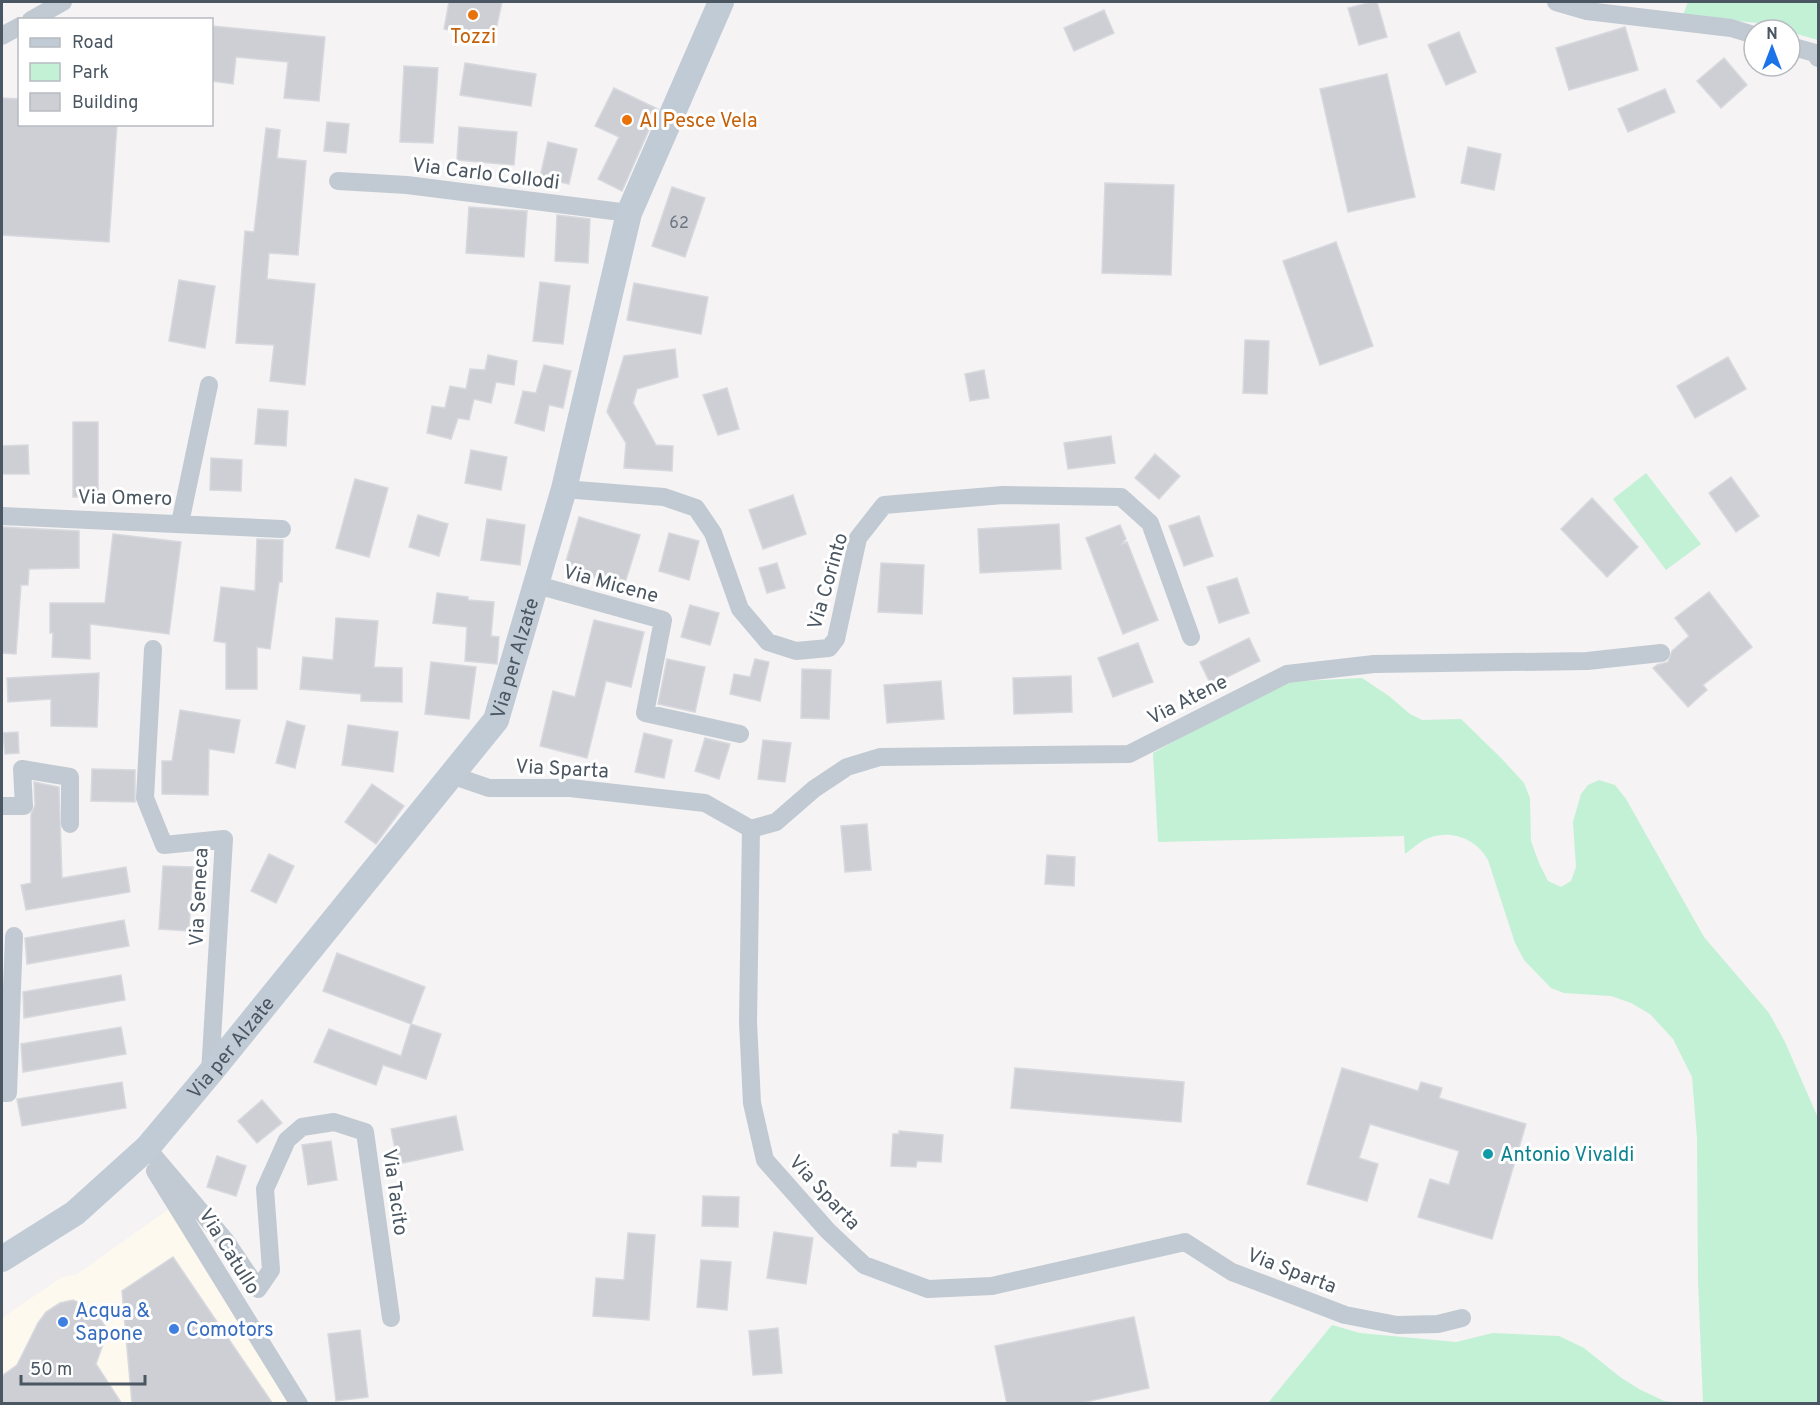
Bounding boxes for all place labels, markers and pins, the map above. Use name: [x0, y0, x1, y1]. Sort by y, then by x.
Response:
marker: Tozzi: [466, 8, 480, 22]
place label: Tozzi: [450, 25, 496, 51]
place label: Al Pesce Vela: [639, 109, 757, 135]
marker: Al Pesce Vela: [620, 113, 634, 127]
place label: Antonio Vivaldi: [1500, 1143, 1634, 1169]
marker: Antonio Vivaldi: [1481, 1147, 1495, 1161]
place label: Acqua & Sapone: [75, 1299, 150, 1348]
marker: Acqua & Sapone: [56, 1315, 70, 1329]
place label: Comotors: [186, 1318, 274, 1344]
marker: Comotors: [167, 1322, 181, 1336]

